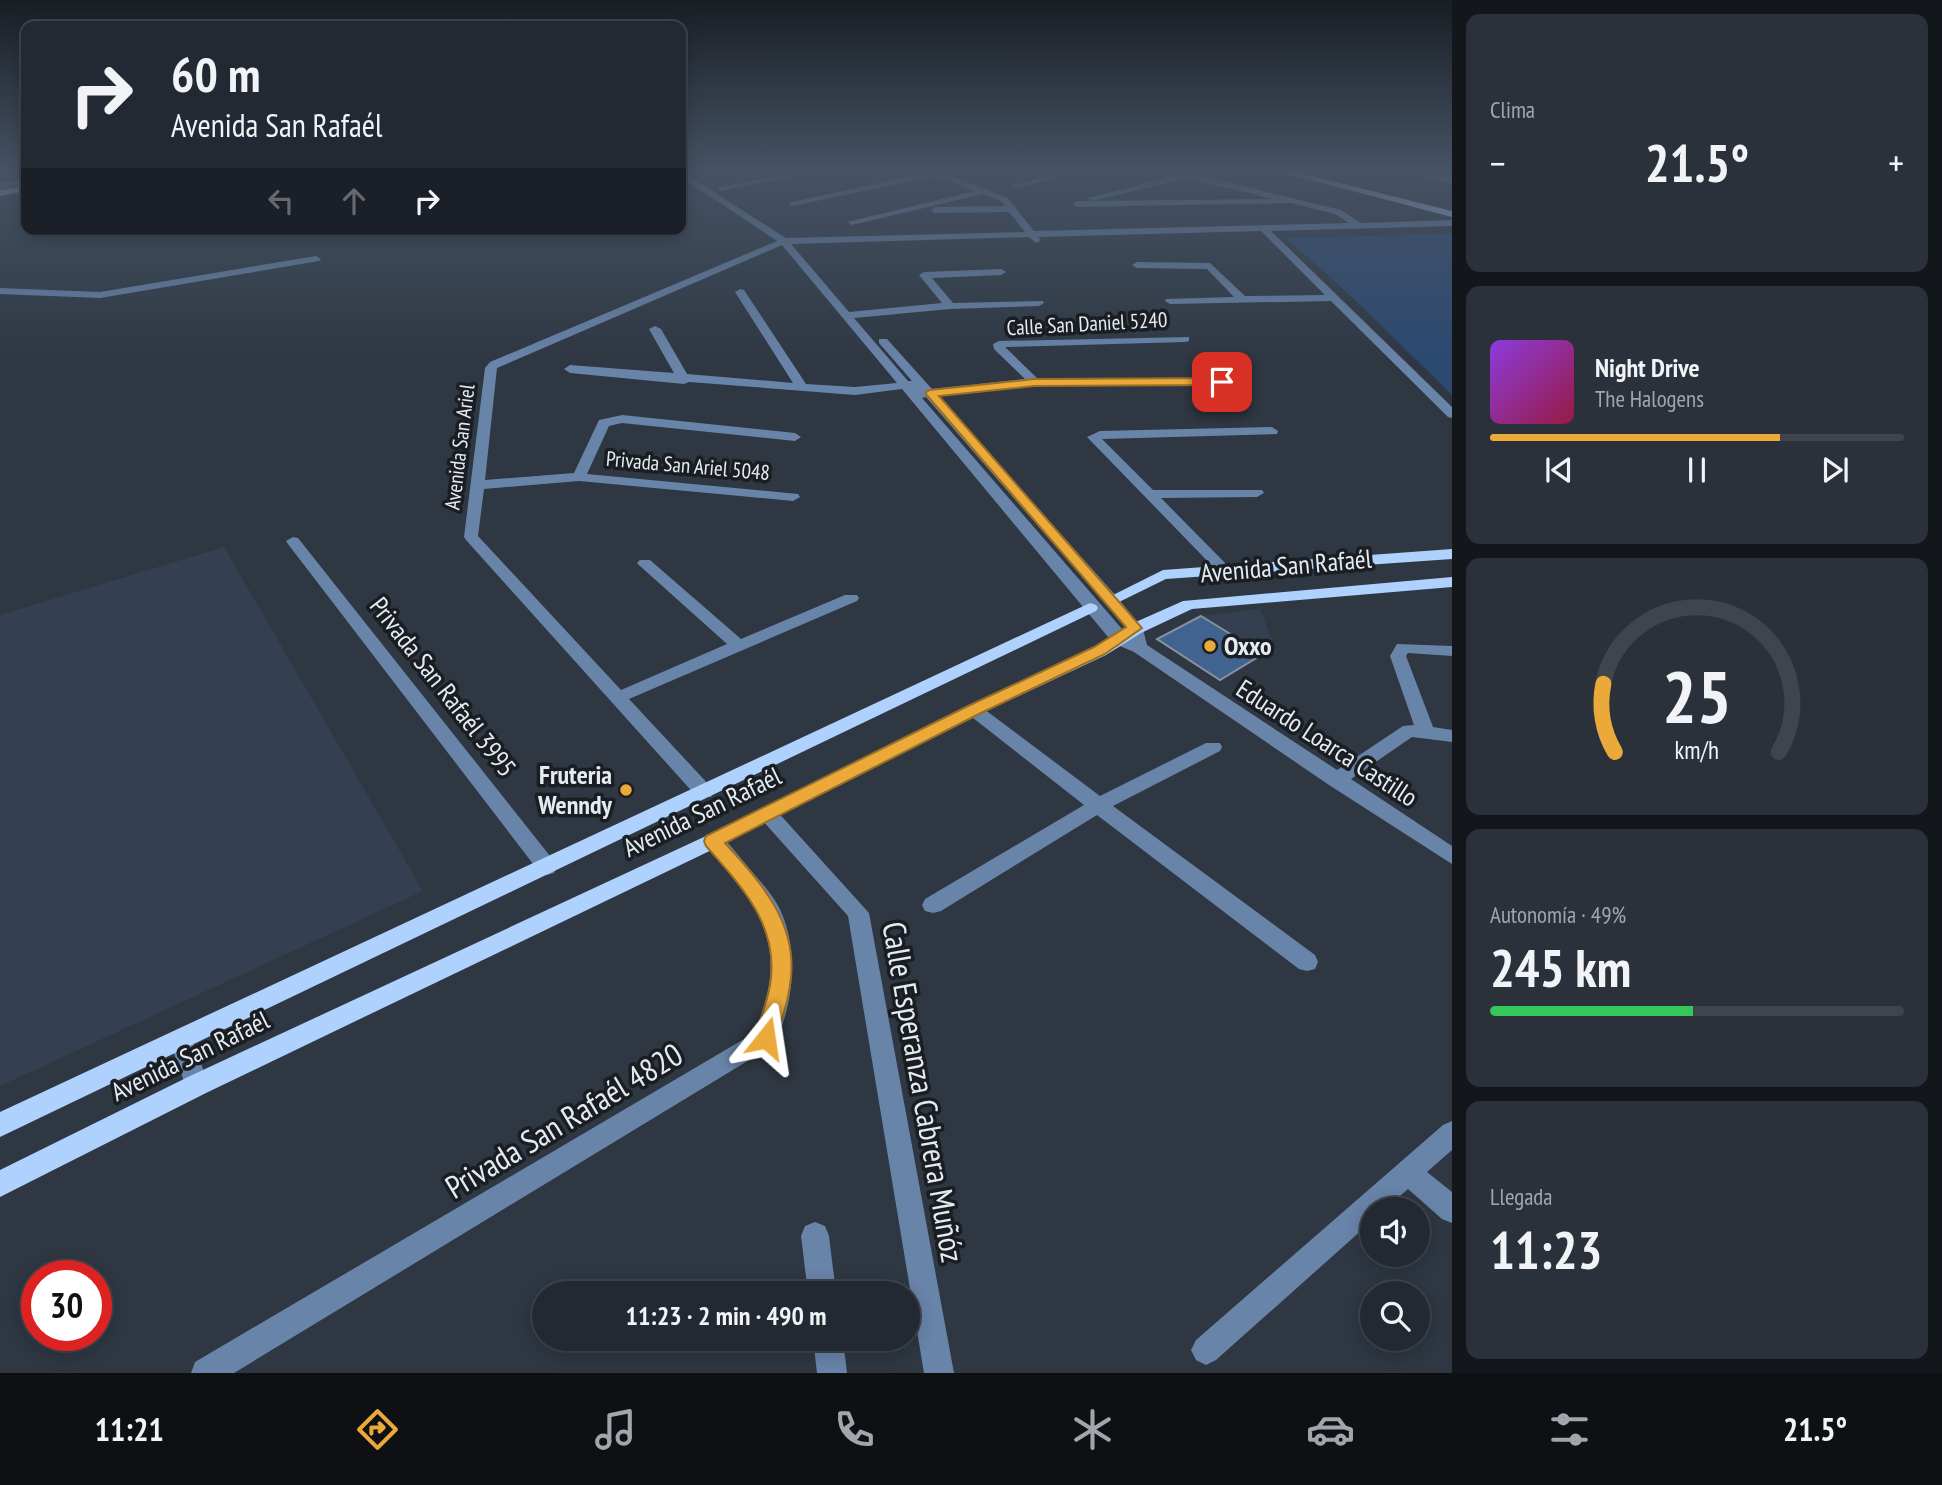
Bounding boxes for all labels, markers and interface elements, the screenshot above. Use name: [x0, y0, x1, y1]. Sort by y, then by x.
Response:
text: 60 m: [171, 42, 260, 106]
icon: right: [56, 49, 147, 140]
text: Clima: [1490, 95, 1535, 124]
text: Avenida San Rafaél: [171, 104, 382, 146]
text: 21.5°: [1645, 129, 1749, 196]
text: −: [1490, 138, 1506, 187]
text: +: [1888, 138, 1904, 187]
icon: left: [262, 182, 300, 220]
icon: ahead: [335, 182, 373, 220]
icon: right: [408, 182, 446, 220]
street label: Calle San Daniel 5240: [1006, 306, 1168, 341]
text: Night Drive: [1595, 351, 1700, 384]
pin: [1192, 352, 1252, 412]
icon: arrive: [1203, 363, 1241, 401]
street label: Avenida San Ariel: [438, 383, 481, 511]
text: The Halogens: [1595, 384, 1704, 413]
street label: Privada San Ariel 5048: [605, 445, 771, 486]
icon: previous: [1540, 451, 1578, 489]
icon: pause: [1678, 451, 1716, 489]
icon: next: [1816, 451, 1854, 489]
street label: Avenida San Rafaél: [1199, 542, 1373, 589]
street label: Privada San Rafaél 3995: [363, 590, 524, 783]
place label: Oxxo: [1224, 629, 1271, 662]
marker: Oxxo: [1202, 638, 1218, 654]
text: 25: [1662, 649, 1732, 743]
street label: Eduardo Loarca Castillo: [1230, 672, 1424, 814]
text: km/h: [1675, 734, 1719, 766]
place label: Fruteria Wenndy: [537, 758, 613, 821]
street label: Avenida San Rafaél: [617, 759, 786, 864]
marker: Fruteria Wenndy: [618, 782, 634, 798]
text: Autonomía · 49%: [1490, 900, 1626, 929]
street label: Calle Esperanza Cabrera Muñóz: [873, 918, 975, 1265]
text: 245 km: [1490, 934, 1631, 1001]
position arrow: [729, 1001, 803, 1075]
street label: Avenida San Rafaél: [105, 1003, 274, 1108]
street label: Privada San Rafaél 4820: [437, 1033, 690, 1208]
text: Llegada: [1490, 1182, 1553, 1211]
map controls: [1360, 1197, 1430, 1351]
button: sound: [1360, 1197, 1430, 1267]
text: 11:23: [1490, 1216, 1602, 1283]
speed limit sign: 30: [21, 1260, 112, 1351]
button: search: [1360, 1281, 1430, 1351]
text: 11:23 · 2 min · 490 m: [626, 1299, 826, 1332]
icon: directions: [353, 1405, 402, 1454]
icon: music: [591, 1405, 640, 1454]
icon: phone: [830, 1405, 879, 1454]
icon: climate: [1068, 1405, 1117, 1454]
icon: car: [1306, 1405, 1355, 1454]
icon: filters: [1545, 1405, 1594, 1454]
text: 11:21: [95, 1408, 164, 1450]
text: 21.5°: [1783, 1408, 1847, 1450]

